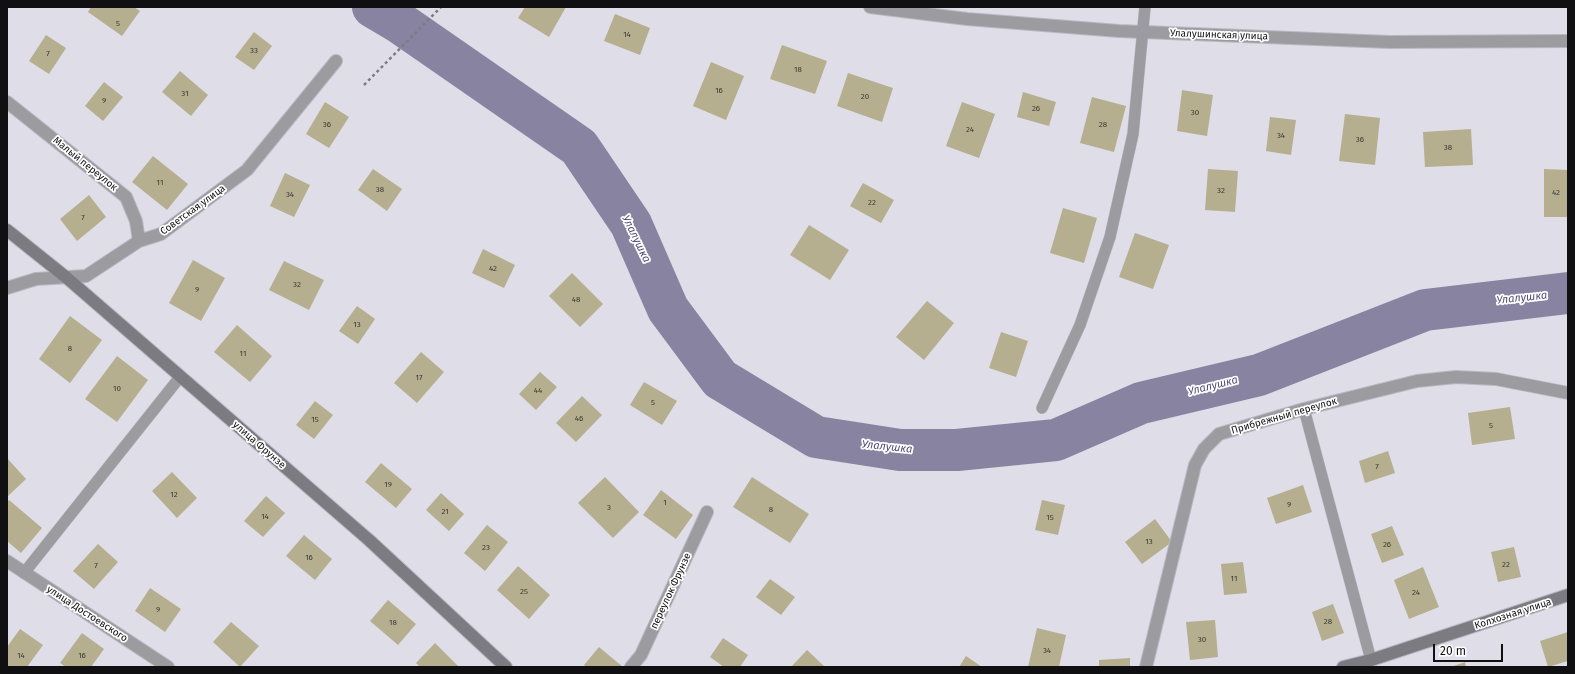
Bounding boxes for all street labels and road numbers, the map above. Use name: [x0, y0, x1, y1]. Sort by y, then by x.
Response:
street label: Улалушинская улица: [1170, 27, 1268, 43]
street label: Малый переулок: [50, 134, 120, 194]
street label: Советская улица: [158, 182, 228, 238]
street label: Прибрежный переулок: [1230, 395, 1338, 437]
street label: улица Фрунзе: [230, 419, 288, 471]
street label: переулок Фрунзе: [648, 551, 694, 631]
street label: улица Достоевского: [44, 583, 130, 645]
street label: Колхозная улица: [1473, 596, 1553, 632]

